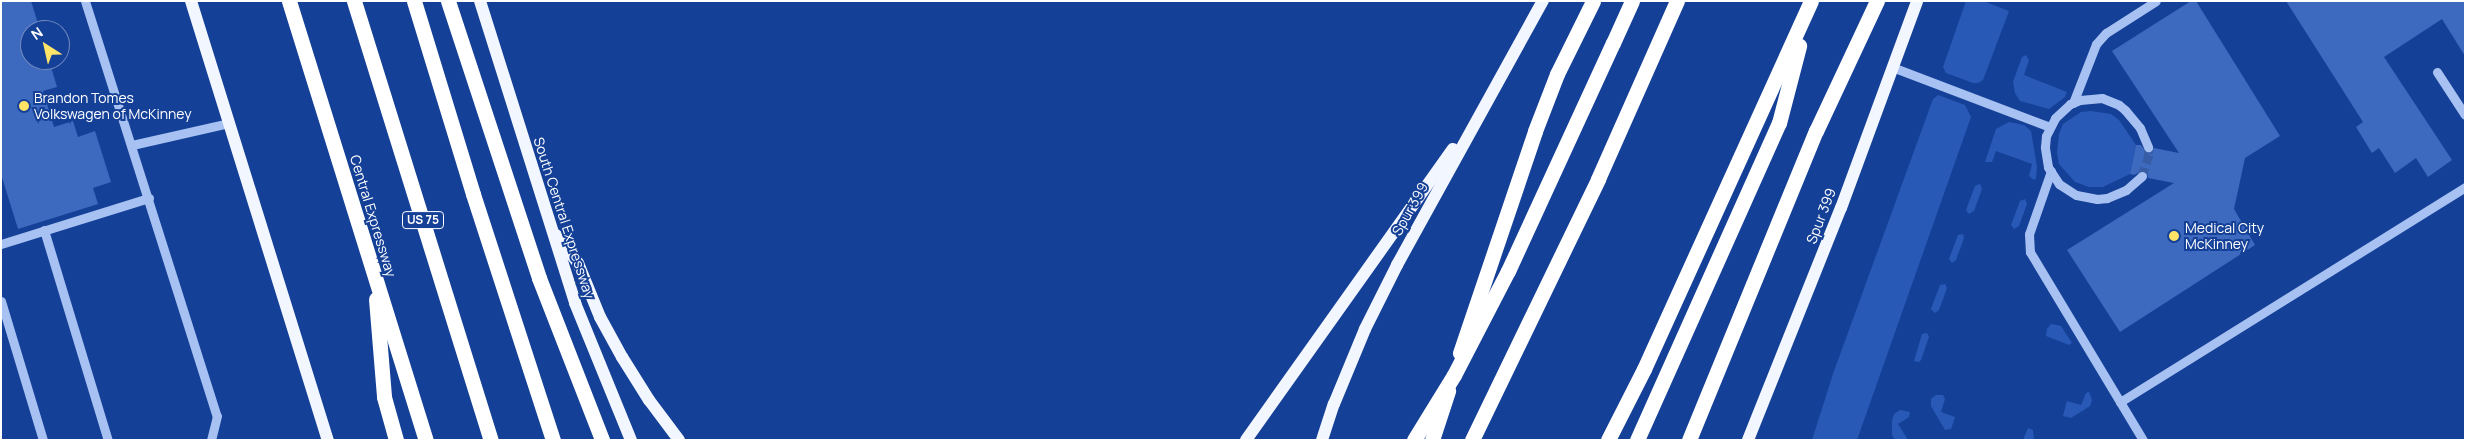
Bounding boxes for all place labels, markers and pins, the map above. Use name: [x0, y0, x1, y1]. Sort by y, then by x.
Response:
place label: Brandon Tomes Volkswagen of McKinney: [34, 90, 192, 122]
marker: Brandon Tomes Volkswagen of McKinney: [18, 100, 30, 112]
place label: Medical City McKinney: [2185, 220, 2264, 252]
marker: Medical City McKinney: [2167, 229, 2181, 243]

